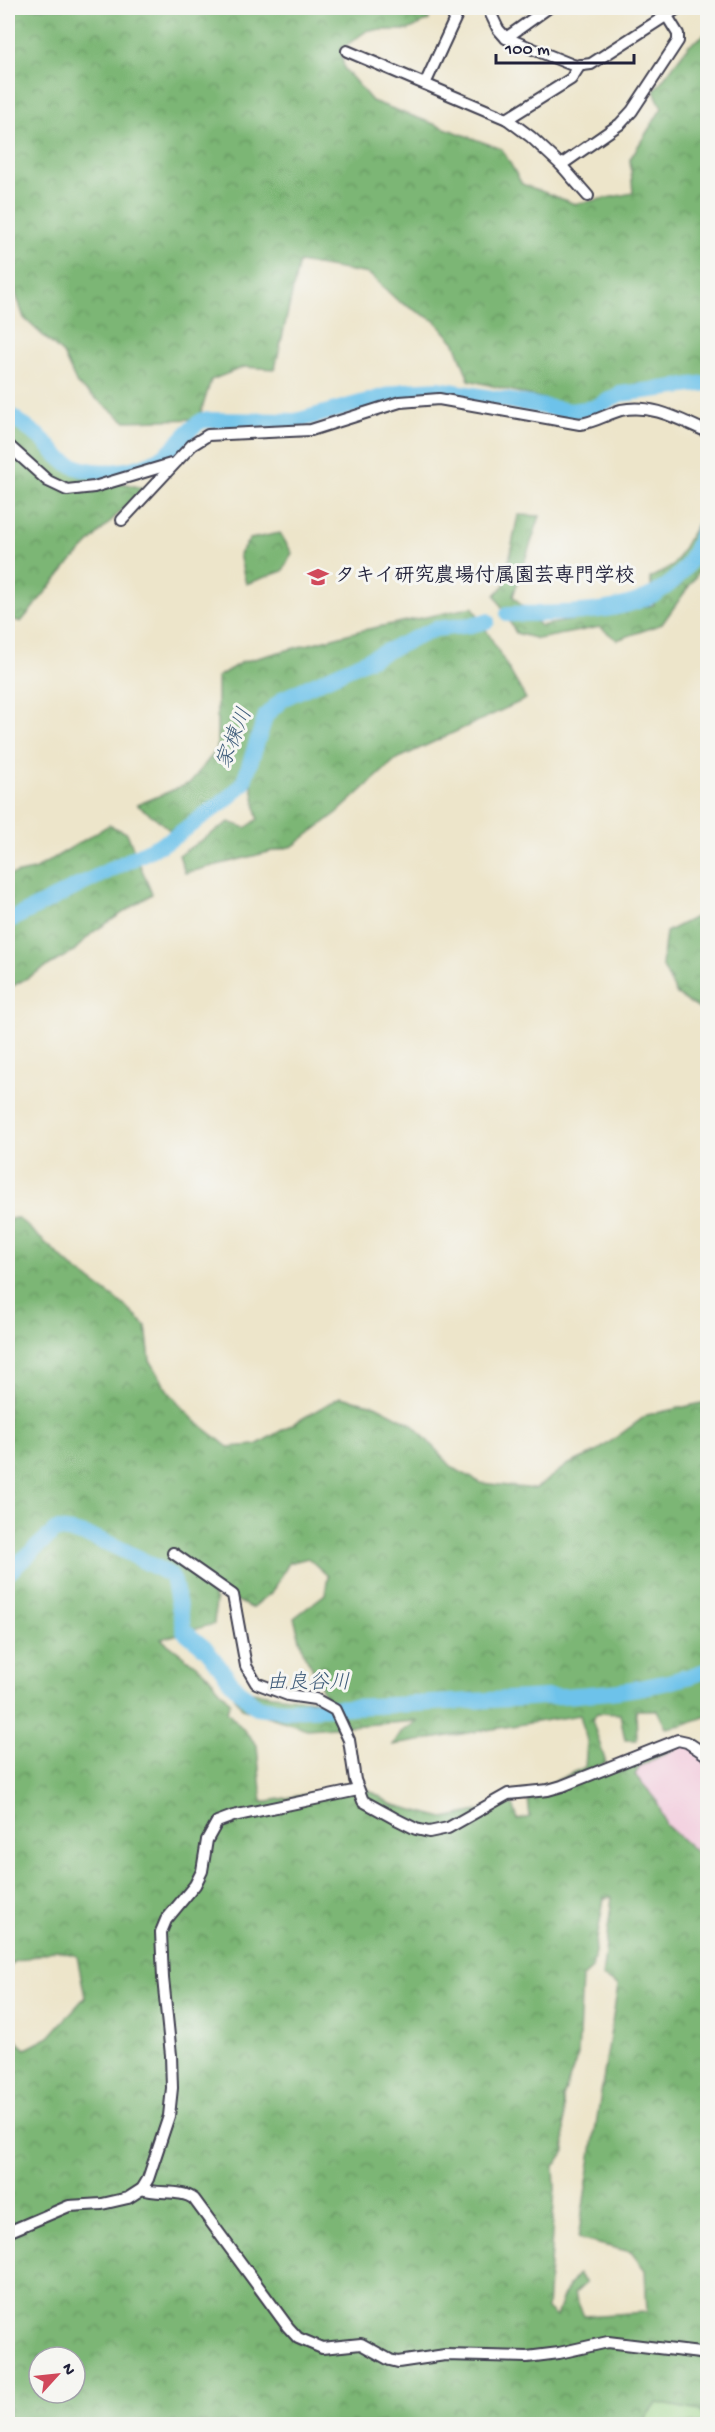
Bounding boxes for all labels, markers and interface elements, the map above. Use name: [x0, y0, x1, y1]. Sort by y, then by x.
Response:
scale bar: [496, 27, 634, 65]
text: 100 m: [504, 40, 550, 61]
place label: タキイ研究農場付属園芸専門学校: [335, 564, 635, 589]
school or university icon: タキイ研究農場付属園芸専門学校: [306, 565, 330, 589]
water label: 家棟川: [211, 704, 259, 773]
water label: 由良谷川: [266, 1671, 350, 1697]
north arrow: [27, 2345, 87, 2405]
text: N: [56, 2361, 78, 2379]

